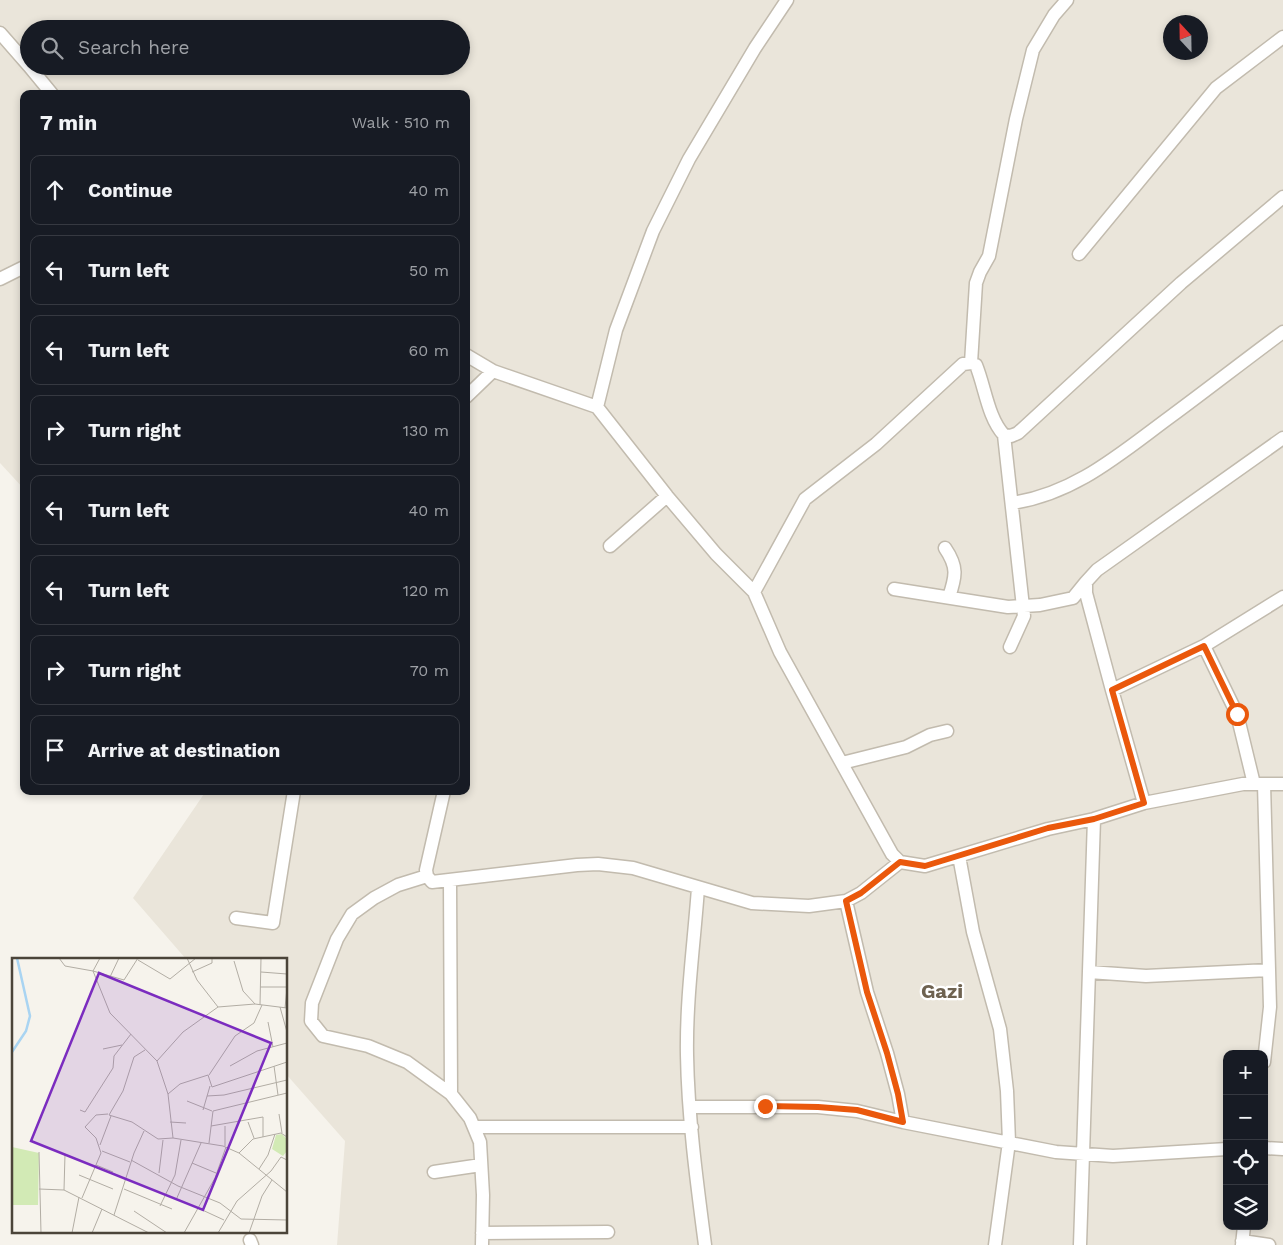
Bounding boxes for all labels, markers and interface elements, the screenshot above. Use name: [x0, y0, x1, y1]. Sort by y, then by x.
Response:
north arrow: [1163, 15, 1208, 60]
search box: [20, 20, 470, 75]
icon: search: [38, 34, 66, 62]
text: Search here: [78, 36, 189, 59]
text: 7 min: [40, 110, 97, 135]
text: Walk · 510 m: [352, 113, 450, 132]
icon: ahead: [41, 176, 69, 204]
text: Continue: [88, 179, 172, 202]
text: 40 m: [409, 181, 449, 200]
icon: left: [41, 256, 69, 284]
text: Turn left: [88, 259, 169, 282]
text: 50 m: [409, 261, 449, 280]
icon: left: [41, 336, 69, 364]
text: Turn left: [88, 339, 169, 362]
text: 60 m: [409, 341, 449, 360]
icon: right: [41, 416, 69, 444]
text: Turn right: [88, 419, 181, 442]
text: 130 m: [403, 421, 449, 440]
icon: left: [41, 496, 69, 524]
text: Turn left: [88, 499, 169, 522]
text: 40 m: [409, 501, 449, 520]
icon: left: [41, 576, 69, 604]
text: Turn left: [88, 579, 169, 602]
text: 120 m: [403, 581, 449, 600]
icon: right: [41, 656, 69, 684]
text: Turn right: [88, 659, 181, 682]
text: 70 m: [410, 661, 449, 680]
route start: [1226, 703, 1249, 726]
icon: arrive: [41, 736, 69, 764]
text: Arrive at destination: [88, 739, 280, 762]
inset map: [12, 958, 288, 1232]
district label: Gazi: [921, 979, 963, 1003]
map controls: [1223, 1050, 1268, 1230]
button: +: [1223, 1050, 1268, 1095]
route end: [754, 1095, 777, 1118]
button: −: [1223, 1095, 1268, 1140]
button: locate: [1223, 1140, 1268, 1185]
button: layers: [1223, 1185, 1268, 1230]

